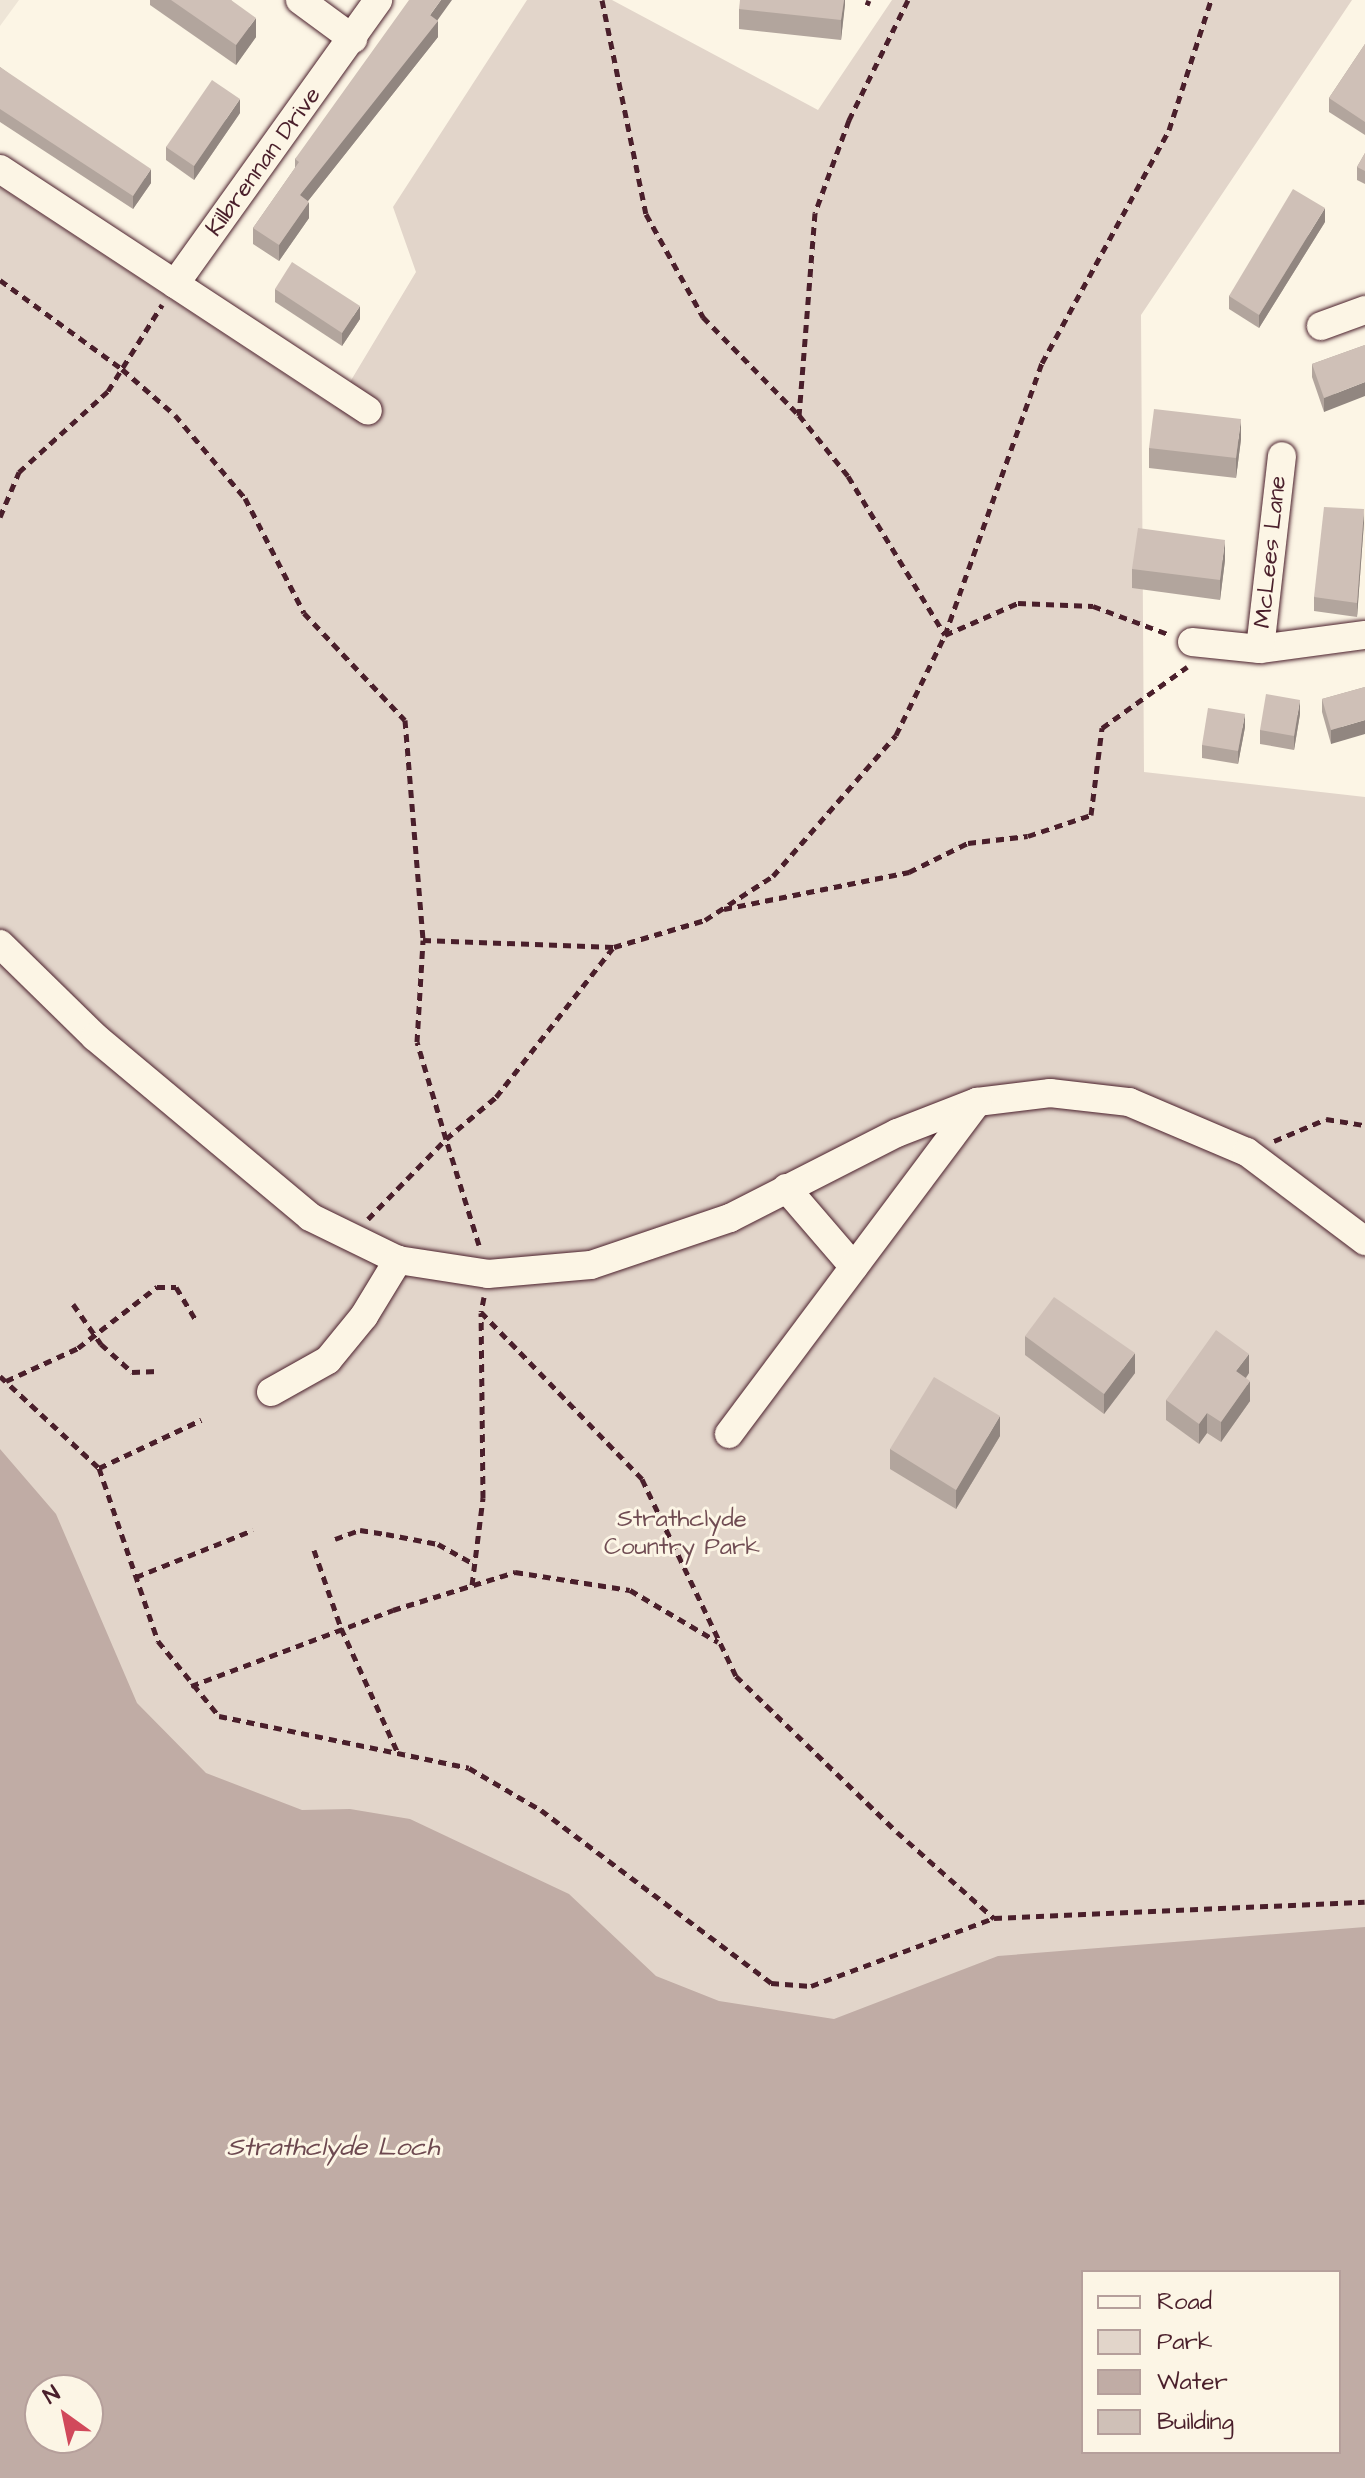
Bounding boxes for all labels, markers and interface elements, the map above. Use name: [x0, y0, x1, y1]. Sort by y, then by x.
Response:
street label: Kilbrennan Drive: [200, 82, 328, 242]
street label: McLees Lane: [1249, 474, 1293, 630]
park label: Strathclyde Country Park: [604, 1506, 760, 1562]
water label: Strathclyde Loch: [227, 2132, 439, 2164]
legend: [1081, 2270, 1341, 2454]
text: Road: [1157, 2285, 1212, 2319]
text: Park: [1157, 2325, 1213, 2359]
text: Water: [1157, 2365, 1228, 2399]
north arrow: [24, 2374, 104, 2454]
text: N: [38, 2378, 66, 2412]
text: Building: [1157, 2405, 1234, 2439]

